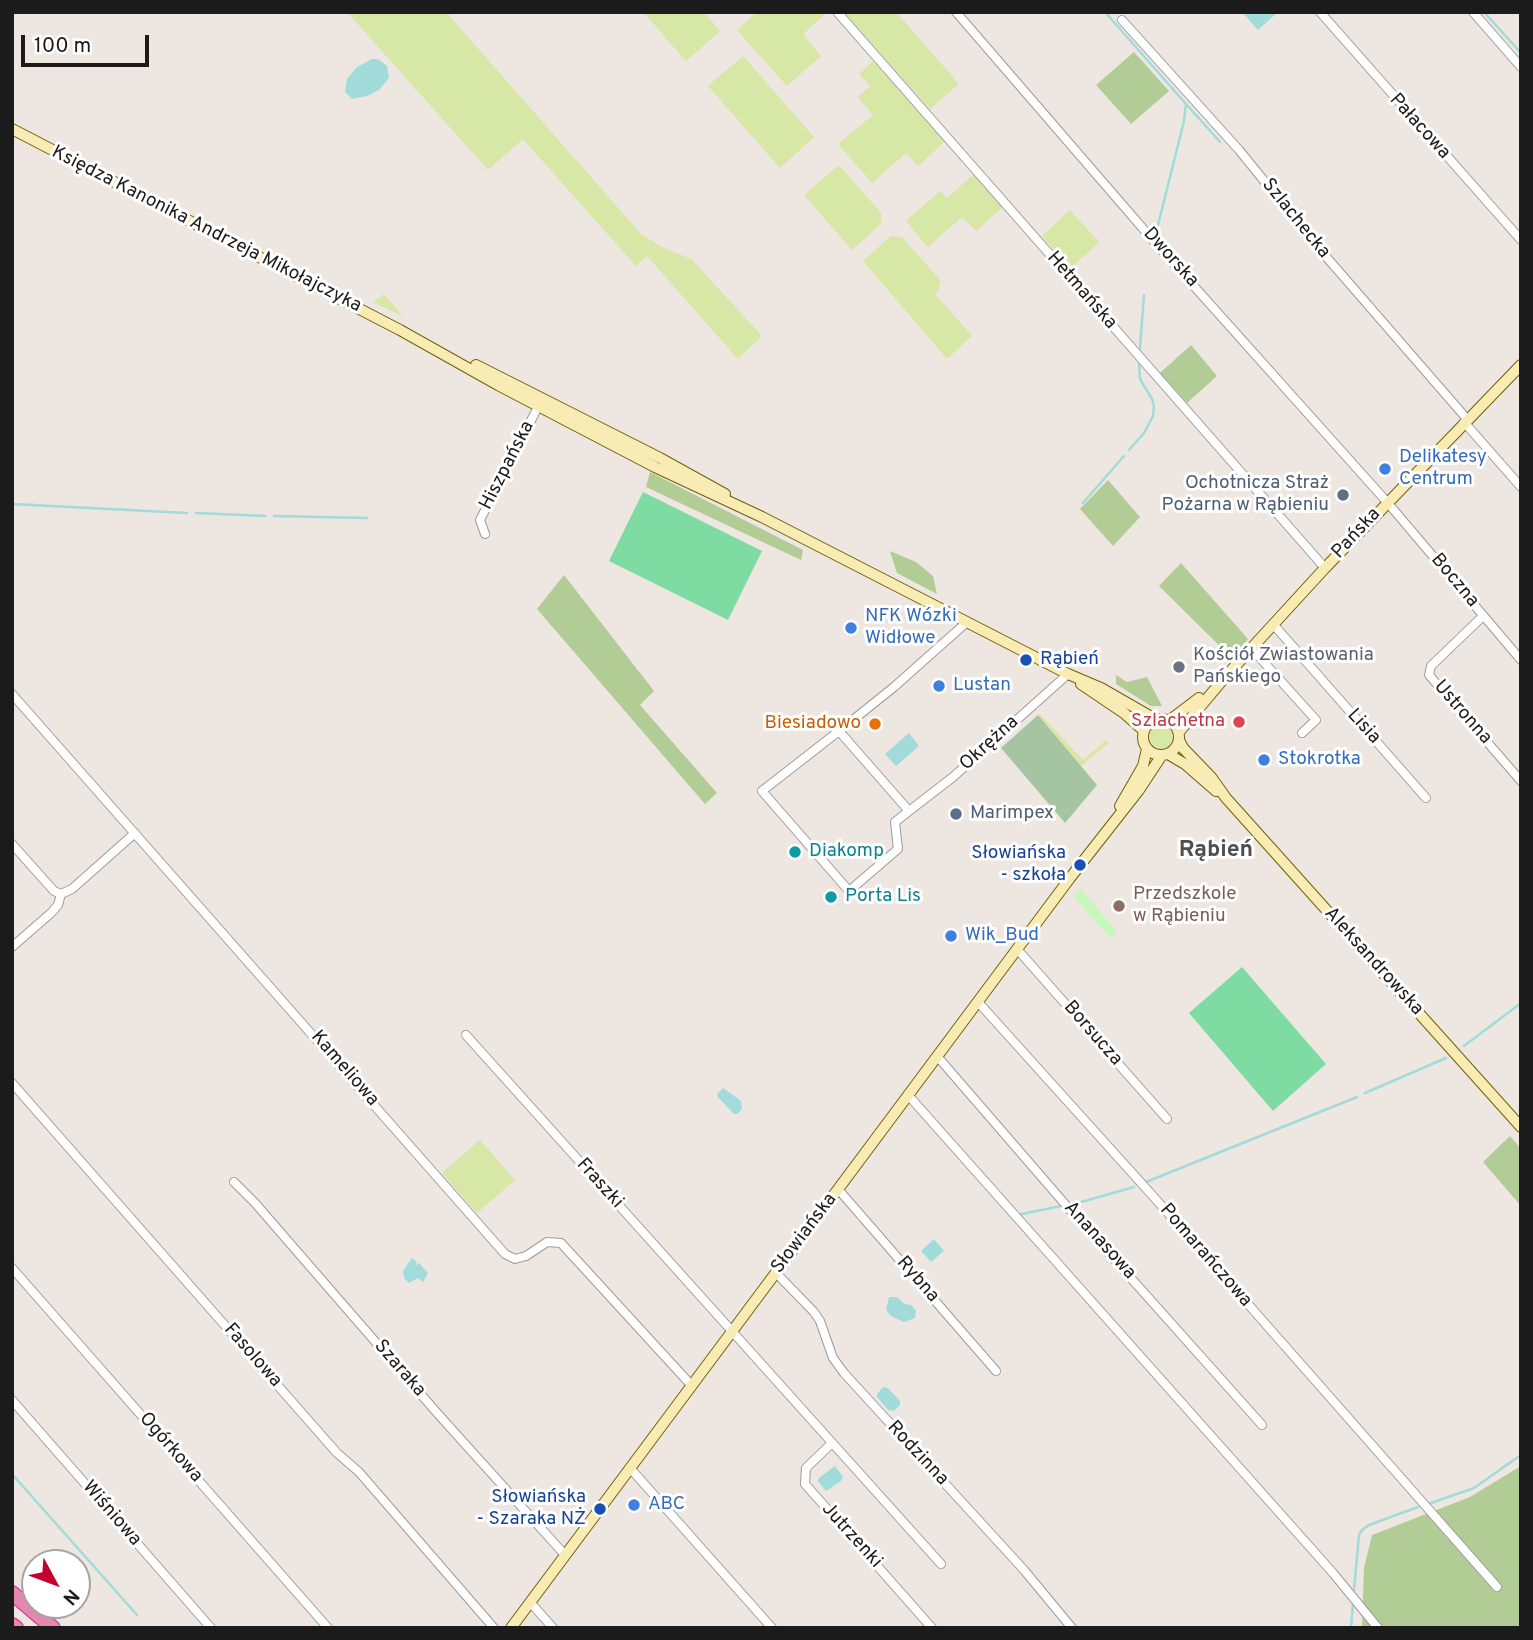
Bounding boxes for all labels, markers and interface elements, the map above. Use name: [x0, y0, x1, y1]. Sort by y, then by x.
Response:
scale bar: [24, 21, 152, 65]
text: 100 m: [34, 33, 91, 60]
street label: Pałacowa: [1384, 90, 1454, 164]
street label: Księdza Kanonika Andrzeja Mikołajczyka: [47, 142, 365, 318]
street label: Szlachecka: [1256, 174, 1334, 264]
street label: Dworska: [1137, 223, 1203, 293]
street label: Hetmańska: [1041, 248, 1121, 334]
street label: Hiszpańska: [476, 418, 540, 514]
place label: Delikatesy Centrum: [1399, 447, 1487, 491]
marker: Delikatesy Centrum: [1377, 461, 1393, 477]
place label: Ochotnicza Straż Pożarna w Rąbieniu: [1162, 473, 1329, 517]
marker: Ochotnicza Straż Pożarna w Rąbieniu: [1335, 487, 1351, 503]
street label: Pańska: [1328, 504, 1386, 564]
street label: Boczna: [1425, 549, 1483, 613]
place label: NFK Wózki Widłowe: [865, 606, 957, 650]
marker: NFK Wózki Widłowe: [843, 620, 859, 636]
place label: Kościół Zwiastowania Pańskiego: [1193, 645, 1374, 689]
place label: Rąbień: [1040, 649, 1099, 671]
marker: Rąbień: [1018, 652, 1034, 668]
marker: Kościół Zwiastowania Pańskiego: [1171, 659, 1187, 675]
place label: Lustan: [953, 675, 1011, 697]
street label: Ustronna: [1428, 676, 1496, 750]
marker: Lustan: [931, 678, 947, 694]
street label: Lisia: [1341, 705, 1385, 749]
place label: Szlachetna: [1131, 711, 1225, 733]
street label: Okrężna: [956, 712, 1024, 776]
place label: Biesiadowo: [765, 713, 861, 735]
marker: Szlachetna: [1231, 714, 1247, 730]
marker: Biesiadowo: [867, 716, 883, 732]
place label: Stokrotka: [1278, 749, 1361, 771]
marker: Stokrotka: [1256, 752, 1272, 768]
place label: Marimpex: [970, 803, 1054, 825]
marker: Marimpex: [948, 806, 964, 822]
district label: Rąbień: [1179, 837, 1253, 865]
place label: Diakomp: [809, 841, 884, 863]
place label: Słowiańska - szkoła: [971, 843, 1066, 887]
marker: Diakomp: [787, 844, 803, 860]
marker: Słowiańska - szkoła: [1072, 857, 1088, 873]
place label: Przedszkole w Rąbieniu: [1133, 884, 1236, 928]
place label: Porta Lis: [845, 886, 921, 908]
marker: Porta Lis: [823, 889, 839, 905]
marker: Przedszkole w Rąbieniu: [1111, 898, 1127, 914]
street label: Aleksandrowska: [1318, 903, 1428, 1021]
place label: Wik_Bud: [965, 925, 1039, 947]
marker: Wik_Bud: [943, 928, 959, 944]
street label: Borsucza: [1058, 997, 1126, 1071]
street label: Kameliowa: [305, 1027, 383, 1111]
street label: Fraszki: [571, 1154, 627, 1214]
street label: Słowiańska: [767, 1189, 843, 1279]
street label: Ananasowa: [1058, 1197, 1140, 1285]
street label: Pomarańczowa: [1154, 1200, 1256, 1312]
street label: Rybna: [891, 1252, 943, 1308]
street label: Fasolowa: [218, 1319, 286, 1393]
street label: Szaraka: [368, 1336, 430, 1402]
street label: Ogórkowa: [133, 1408, 207, 1488]
street label: Rodzinna: [881, 1417, 953, 1491]
street label: Wiśniowa: [76, 1477, 146, 1551]
place label: Słowiańska - Szaraka NŻ: [476, 1487, 586, 1531]
place label: ABC: [648, 1494, 685, 1516]
marker: ABC: [626, 1497, 642, 1513]
street label: Jutrzenki: [816, 1499, 886, 1573]
marker: Słowiańska - Szaraka NŻ: [592, 1501, 608, 1517]
north arrow: [21, 1549, 91, 1619]
text: N: [57, 1583, 84, 1609]

